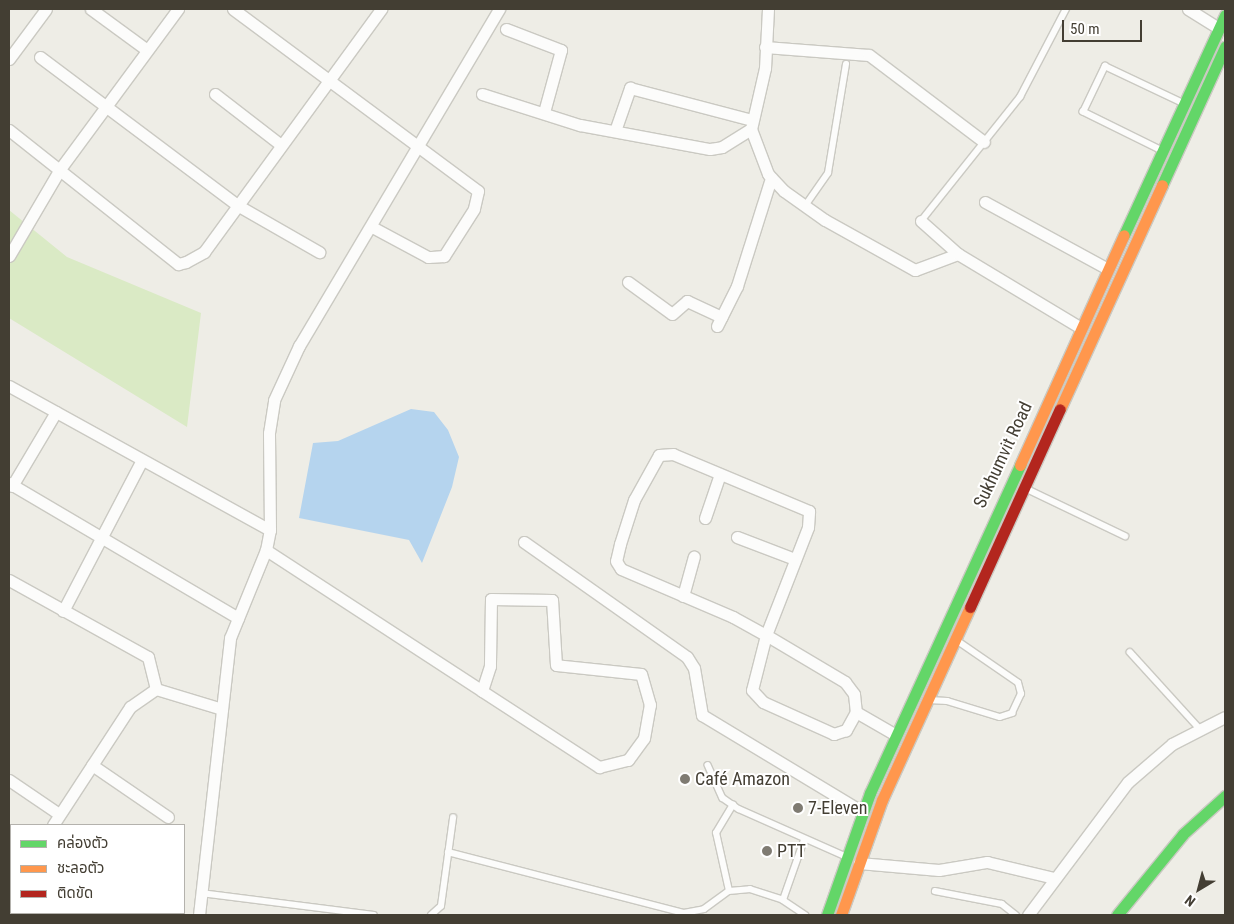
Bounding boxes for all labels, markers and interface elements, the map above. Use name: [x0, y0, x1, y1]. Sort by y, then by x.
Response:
scale bar: [1064, 10, 1144, 42]
text: 50 m: [1070, 20, 1100, 38]
street label: Sukhumvit Road: [969, 399, 1037, 511]
place label: Café Amazon: [695, 768, 790, 790]
marker: Café Amazon: [679, 773, 691, 785]
place label: 7-Eleven: [808, 797, 867, 819]
marker: 7-Eleven: [792, 802, 804, 814]
legend: [10, 824, 185, 914]
text: คล่องตัว: [57, 834, 108, 852]
place label: PTT: [777, 840, 806, 862]
marker: PTT: [761, 845, 773, 857]
text: ชะลอตัว: [57, 859, 104, 877]
north arrow: [1174, 864, 1224, 914]
text: ติดขัด: [57, 884, 93, 902]
text: N: [1182, 892, 1198, 910]

